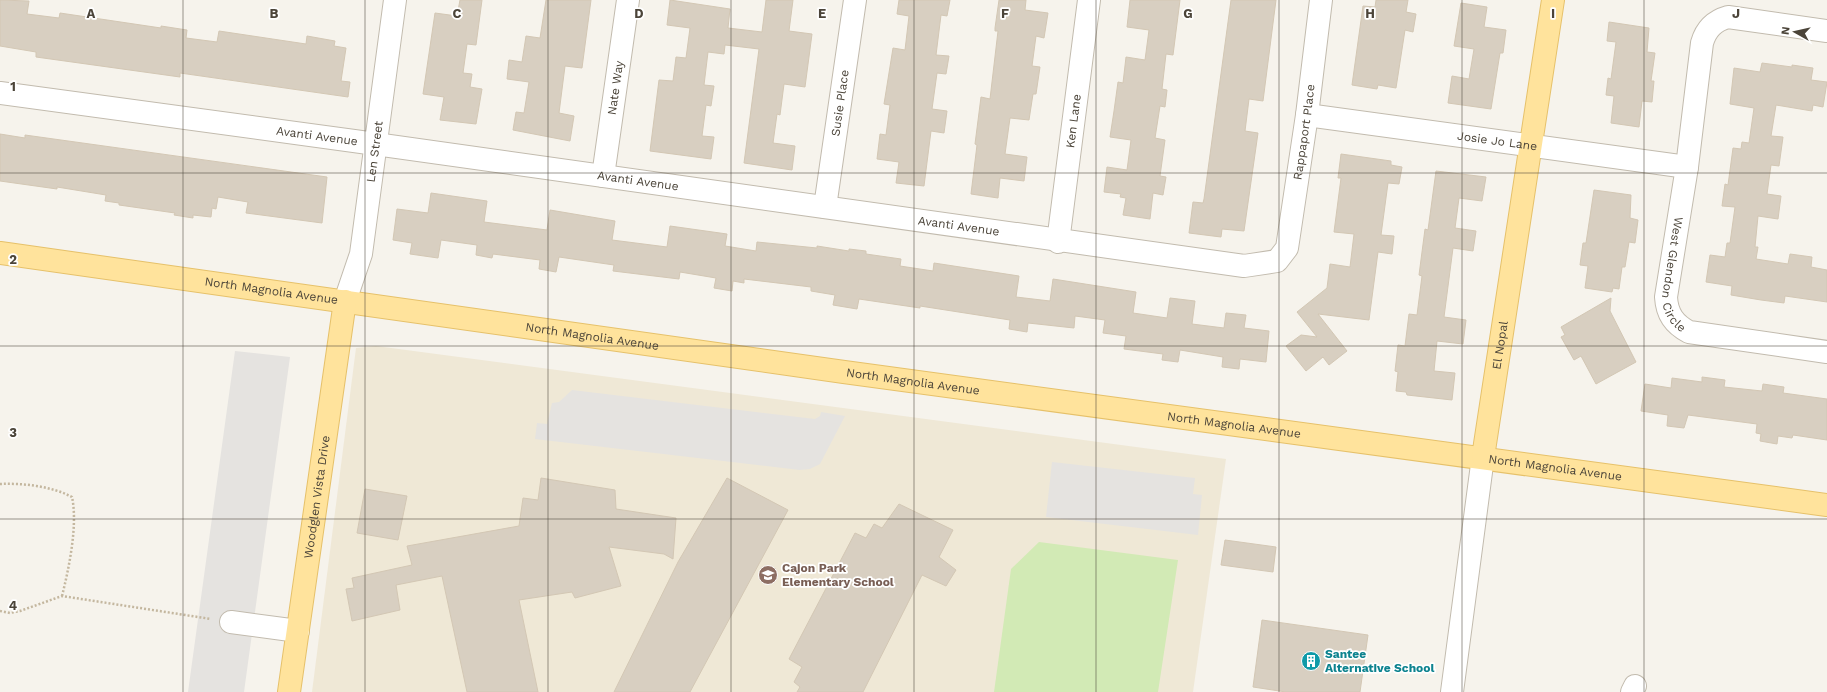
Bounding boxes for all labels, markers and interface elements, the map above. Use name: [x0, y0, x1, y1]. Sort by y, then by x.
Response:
text: A: [87, 6, 96, 21]
text: B: [270, 6, 279, 21]
text: C: [453, 6, 462, 21]
text: D: [634, 6, 644, 21]
text: E: [818, 6, 826, 21]
text: F: [1001, 6, 1009, 21]
text: G: [1183, 6, 1193, 21]
text: H: [1365, 6, 1375, 21]
text: I: [1551, 6, 1555, 21]
text: J: [1732, 6, 1740, 21]
north arrow: [1775, 12, 1815, 52]
text: N: [1779, 26, 1793, 36]
street label: Nate Way: [605, 59, 626, 116]
street label: Susie Place: [828, 69, 852, 137]
text: 1: [10, 79, 16, 94]
street label: Rappaport Place: [1290, 83, 1318, 181]
street label: Ken Lane: [1063, 93, 1084, 149]
street label: Len Street: [364, 120, 386, 183]
street label: Avanti Avenue: [275, 124, 359, 148]
street label: Josie Jo Lane: [1456, 129, 1538, 153]
street label: Avanti Avenue: [596, 168, 680, 194]
street label: Avanti Avenue: [917, 213, 1001, 239]
street label: West Glendon Circle: [1659, 216, 1688, 335]
text: 2: [9, 252, 17, 267]
street label: North Magnolia Avenue: [204, 274, 339, 307]
street label: North Magnolia Avenue: [525, 320, 660, 353]
street label: El Nopal: [1489, 320, 1511, 371]
street label: North Magnolia Avenue: [845, 365, 981, 398]
street label: North Magnolia Avenue: [1166, 409, 1302, 441]
text: 3: [9, 425, 17, 440]
street label: Woodglen Vista Drive: [301, 435, 333, 559]
street label: North Magnolia Avenue: [1488, 452, 1623, 484]
place label: Cajon Park Elementary School: [782, 561, 894, 589]
school or university icon: Cajon Park Elementary School: [757, 564, 779, 586]
text: 4: [9, 598, 18, 613]
place label: Santee Alternative School: [1325, 647, 1434, 675]
building icon: Santee Alternative School: [1300, 650, 1322, 672]

